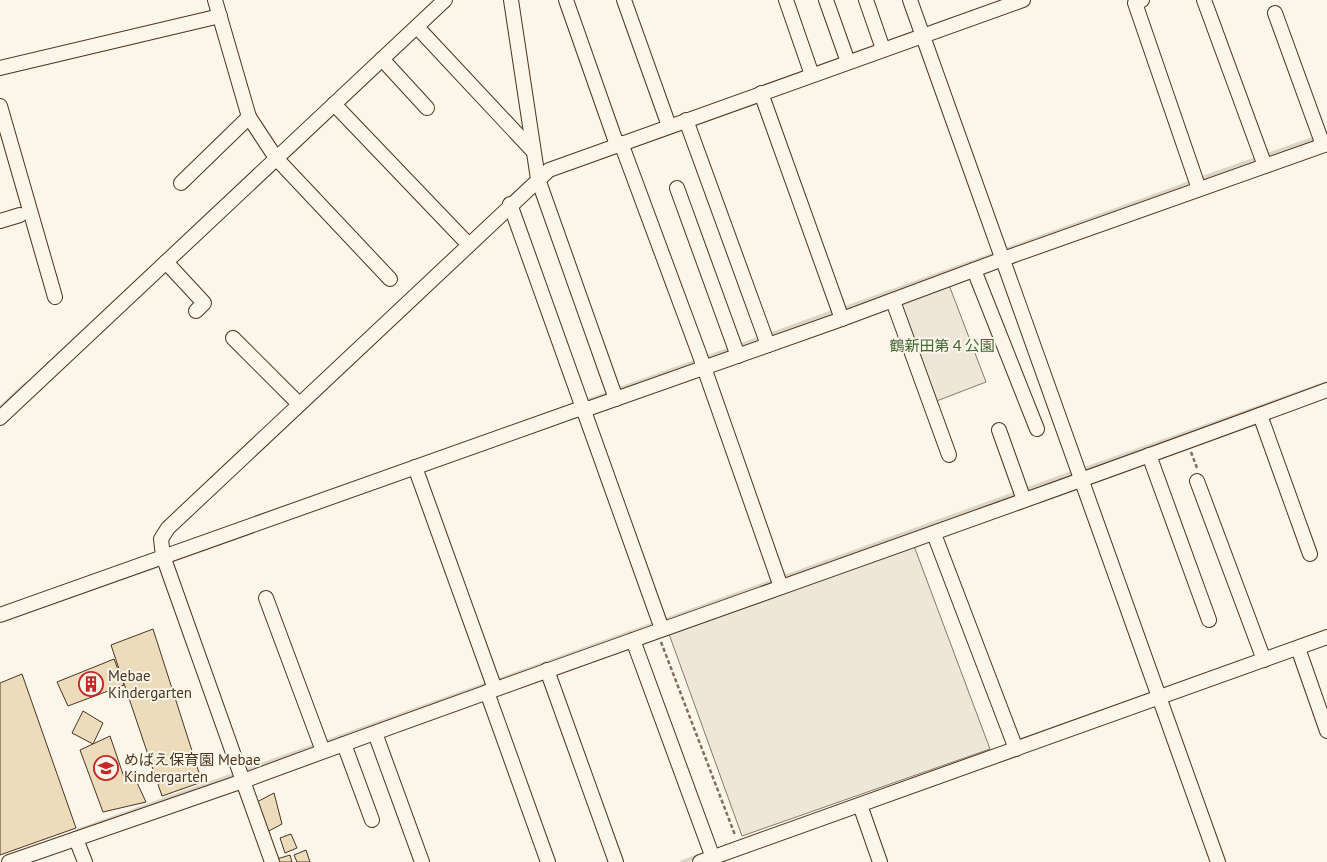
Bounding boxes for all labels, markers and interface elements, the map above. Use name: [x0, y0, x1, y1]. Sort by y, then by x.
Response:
park label: 鶴新田第４公園: [889, 336, 995, 355]
place label: Mebae Kindergarten: [108, 666, 192, 702]
building icon: Mebae Kindergarten: [78, 671, 104, 697]
place label: めばえ保育園 Mebae Kindergarten: [124, 750, 261, 786]
school or university icon: めばえ保育園 Mebae Kindergarten: [93, 755, 119, 781]

